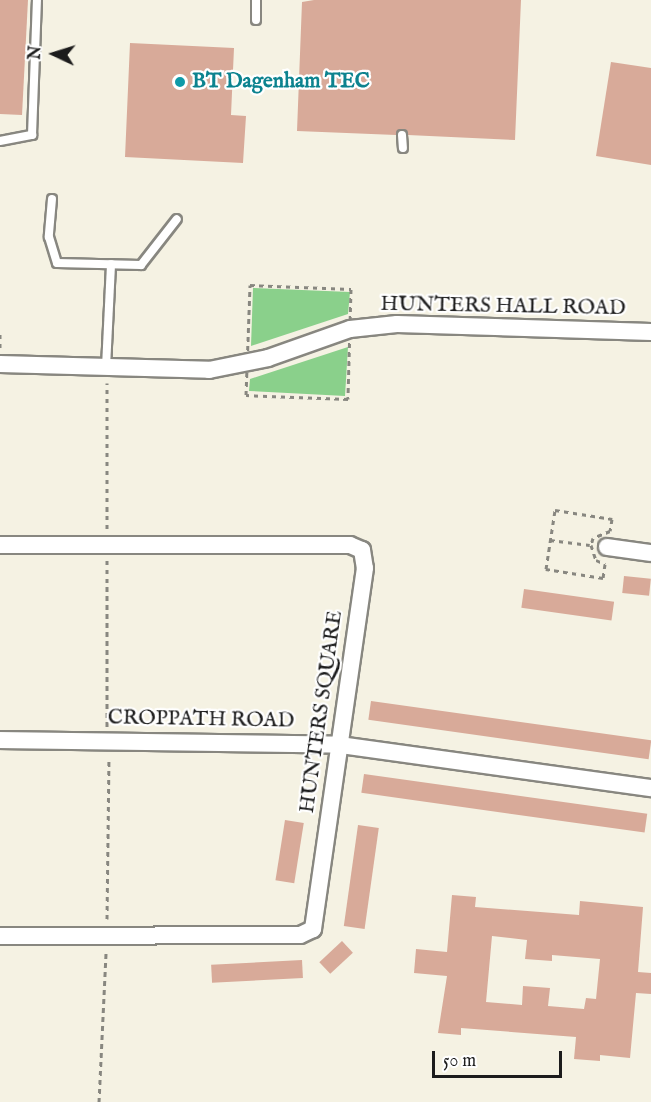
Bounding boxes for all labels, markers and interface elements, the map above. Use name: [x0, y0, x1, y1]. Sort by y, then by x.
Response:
north arrow: [24, 24, 84, 84]
text: N: [26, 45, 47, 60]
place label: BT Dagenham TEC: [192, 69, 370, 95]
marker: BT Dagenham TEC: [173, 75, 187, 89]
street label: HUNTERS HALL ROAD: [380, 292, 626, 322]
street label: HUNTERS SQUARE: [295, 609, 349, 815]
street label: CROPPATH ROAD: [108, 706, 294, 734]
scale bar: [435, 1039, 566, 1077]
text: 50 m: [443, 1050, 476, 1073]

